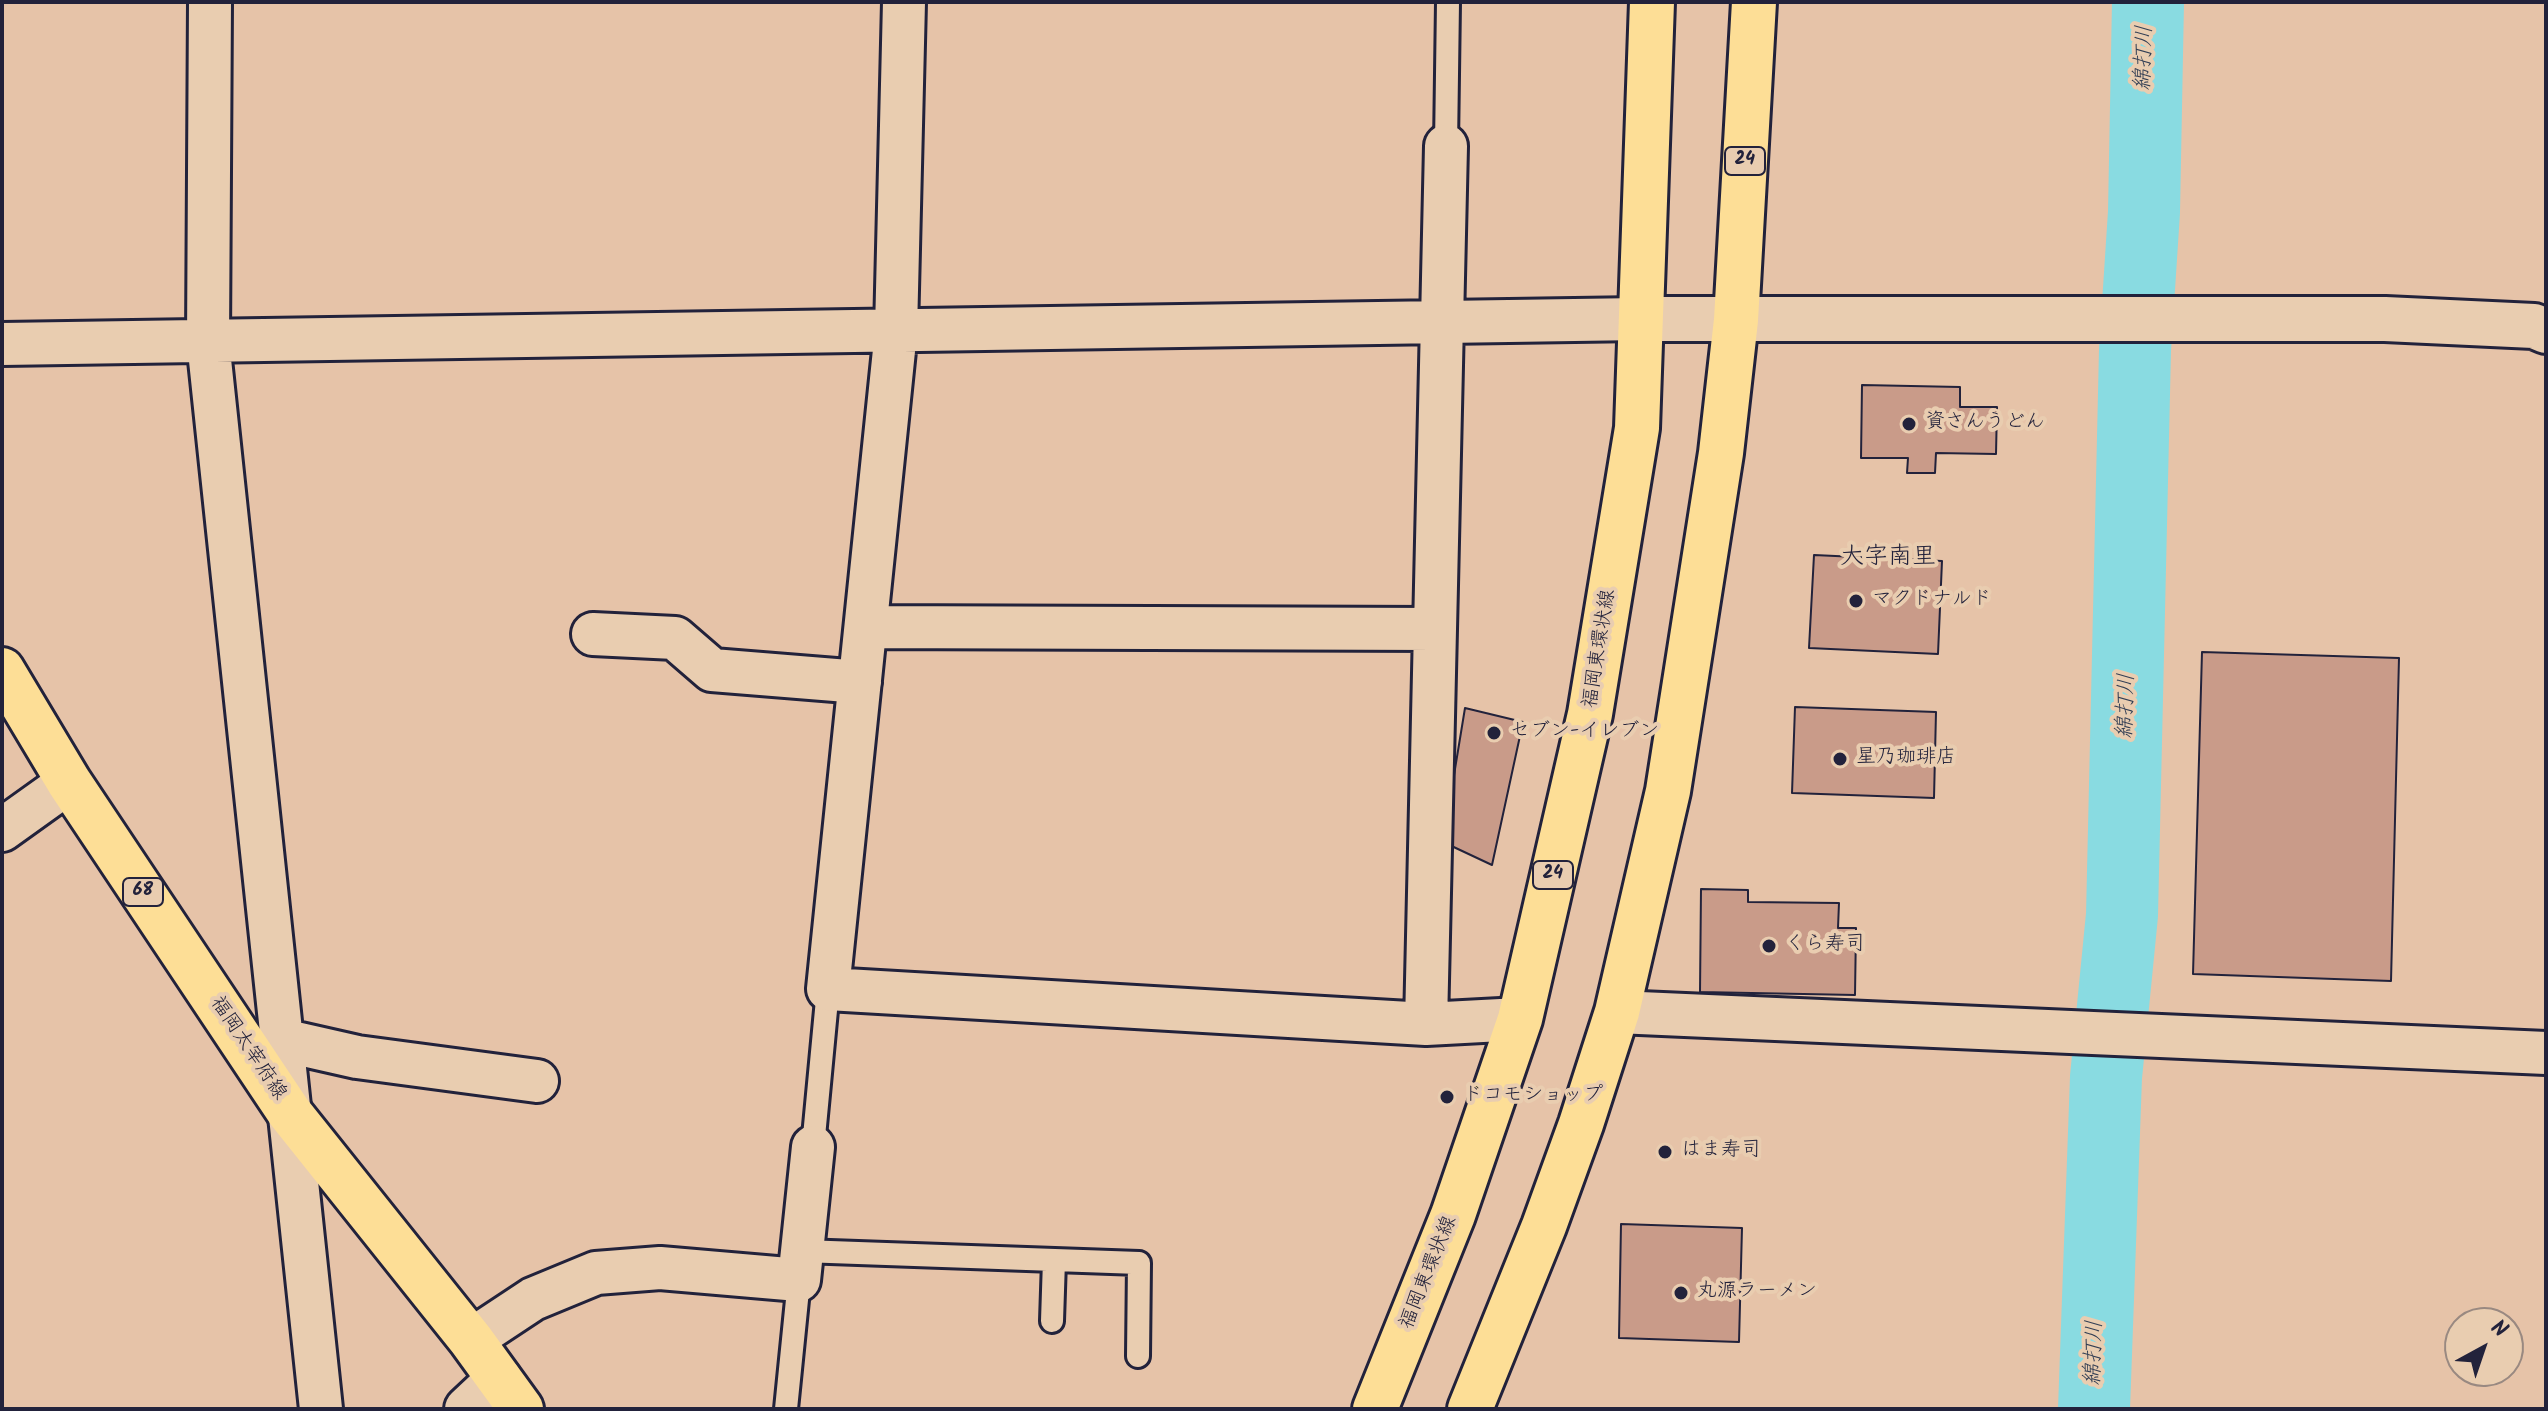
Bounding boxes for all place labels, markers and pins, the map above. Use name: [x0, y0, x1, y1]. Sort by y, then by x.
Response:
place label: 資さんうどん: [1925, 412, 2045, 436]
marker: 資さんうどん: [1900, 415, 1918, 433]
place label: マクドナルド: [1872, 589, 1992, 613]
marker: マクドナルド: [1847, 592, 1865, 610]
place label: セブン-イレブン: [1510, 721, 1659, 745]
marker: セブン-イレブン: [1485, 724, 1503, 742]
place label: 星乃珈琲店: [1856, 747, 1956, 771]
marker: 星乃珈琲店: [1831, 750, 1849, 768]
place label: くら寿司: [1785, 934, 1865, 958]
marker: くら寿司: [1760, 937, 1778, 955]
place label: ドコモショップ: [1463, 1085, 1603, 1109]
marker: ドコモショップ: [1438, 1088, 1456, 1106]
place label: はま寿司: [1681, 1140, 1761, 1164]
marker: はま寿司: [1656, 1143, 1674, 1161]
place label: 丸源ラーメン: [1697, 1281, 1817, 1305]
marker: 丸源ラーメン: [1672, 1284, 1690, 1302]

